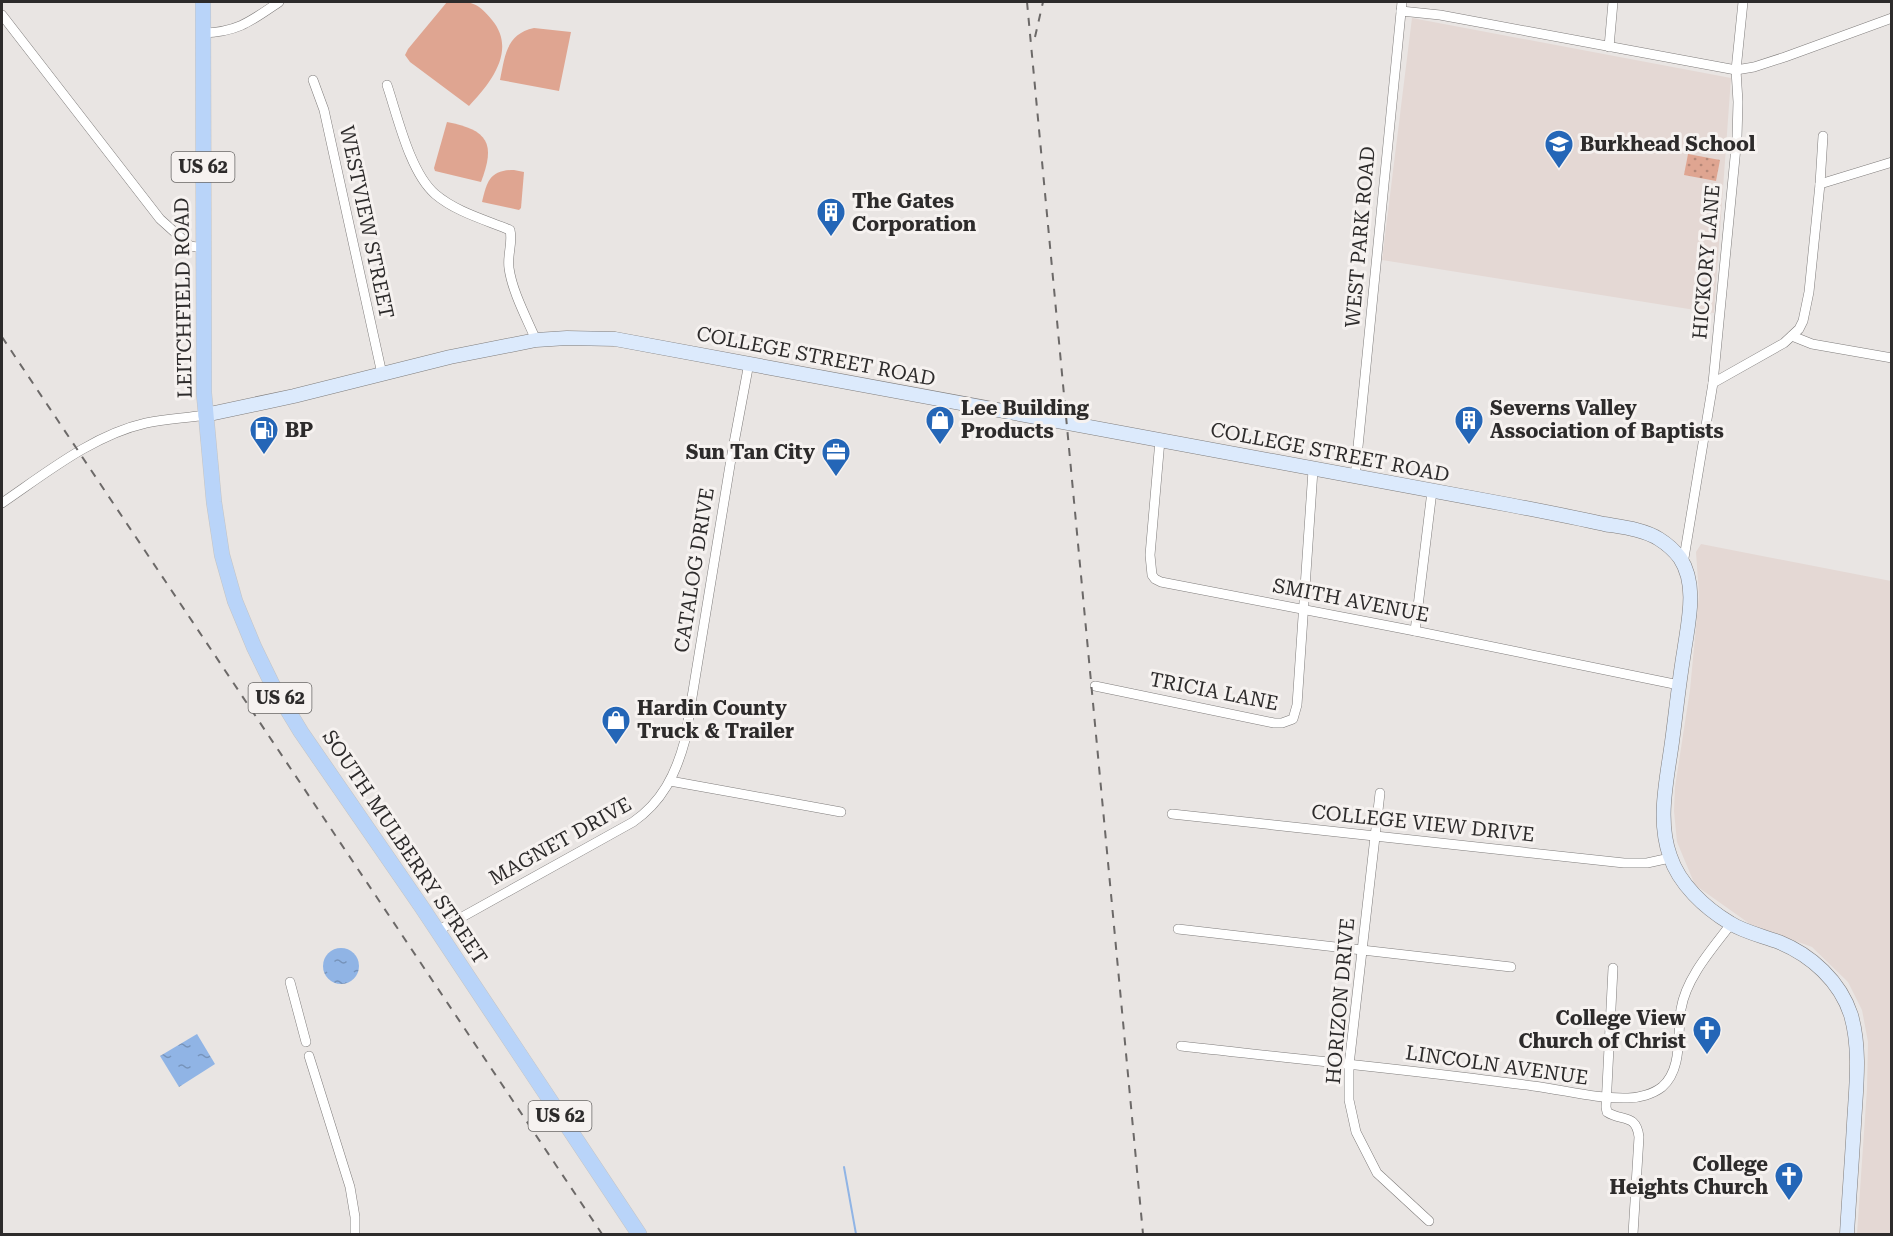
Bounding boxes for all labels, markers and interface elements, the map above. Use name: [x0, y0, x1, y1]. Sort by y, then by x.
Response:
street label: WESTVIEW STREET: [335, 123, 399, 321]
school or university icon: Burkhead School: [1543, 128, 1575, 170]
place label: Burkhead School: [1580, 132, 1756, 156]
street label: WEST PARK ROAD: [1340, 145, 1380, 329]
road number: US 62: [172, 152, 234, 182]
street label: HICKORY LANE: [1687, 184, 1725, 340]
place label: The Gates Corporation: [852, 189, 977, 236]
building icon: The Gates Corporation: [815, 196, 847, 238]
street label: LEITCHFIELD ROAD: [169, 197, 197, 399]
street label: COLLEGE STREET ROAD: [694, 321, 938, 391]
place label: Lee Building Products: [961, 396, 1090, 443]
place label: Severns Valley Association of Baptists: [1490, 396, 1724, 443]
shop icon: Lee Building Products: [924, 404, 956, 446]
building icon: Severns Valley Association of Baptists: [1453, 404, 1485, 446]
fuel station icon: BP: [248, 414, 280, 456]
street label: COLLEGE STREET ROAD: [1208, 417, 1452, 487]
place label: BP: [285, 418, 313, 442]
office icon: Sun Tan City: [820, 436, 852, 478]
place label: Sun Tan City: [686, 440, 815, 464]
street label: CATALOG DRIVE: [669, 486, 719, 654]
street label: SMITH AVENUE: [1271, 573, 1431, 627]
street label: TRICIA LANE: [1147, 667, 1281, 715]
road number: US 62: [248, 683, 312, 713]
place label: Hardin County Truck & Trailer: [637, 696, 794, 743]
shop icon: Hardin County Truck & Trailer: [600, 704, 632, 746]
street label: SOUTH MULBERRY STREET: [318, 725, 492, 969]
street label: MAGNET DRIVE: [485, 792, 635, 890]
street label: COLLEGE VIEW DRIVE: [1310, 799, 1536, 847]
street label: HORIZON DRIVE: [1321, 917, 1359, 1085]
place label: College View Church of Christ: [1518, 1006, 1687, 1053]
church icon: College View Church of Christ: [1691, 1014, 1723, 1056]
street label: LINCOLN AVENUE: [1404, 1040, 1590, 1090]
road number: US 62: [528, 1101, 592, 1131]
place label: College Heights Church: [1609, 1152, 1769, 1199]
church icon: College Heights Church: [1773, 1160, 1805, 1202]

